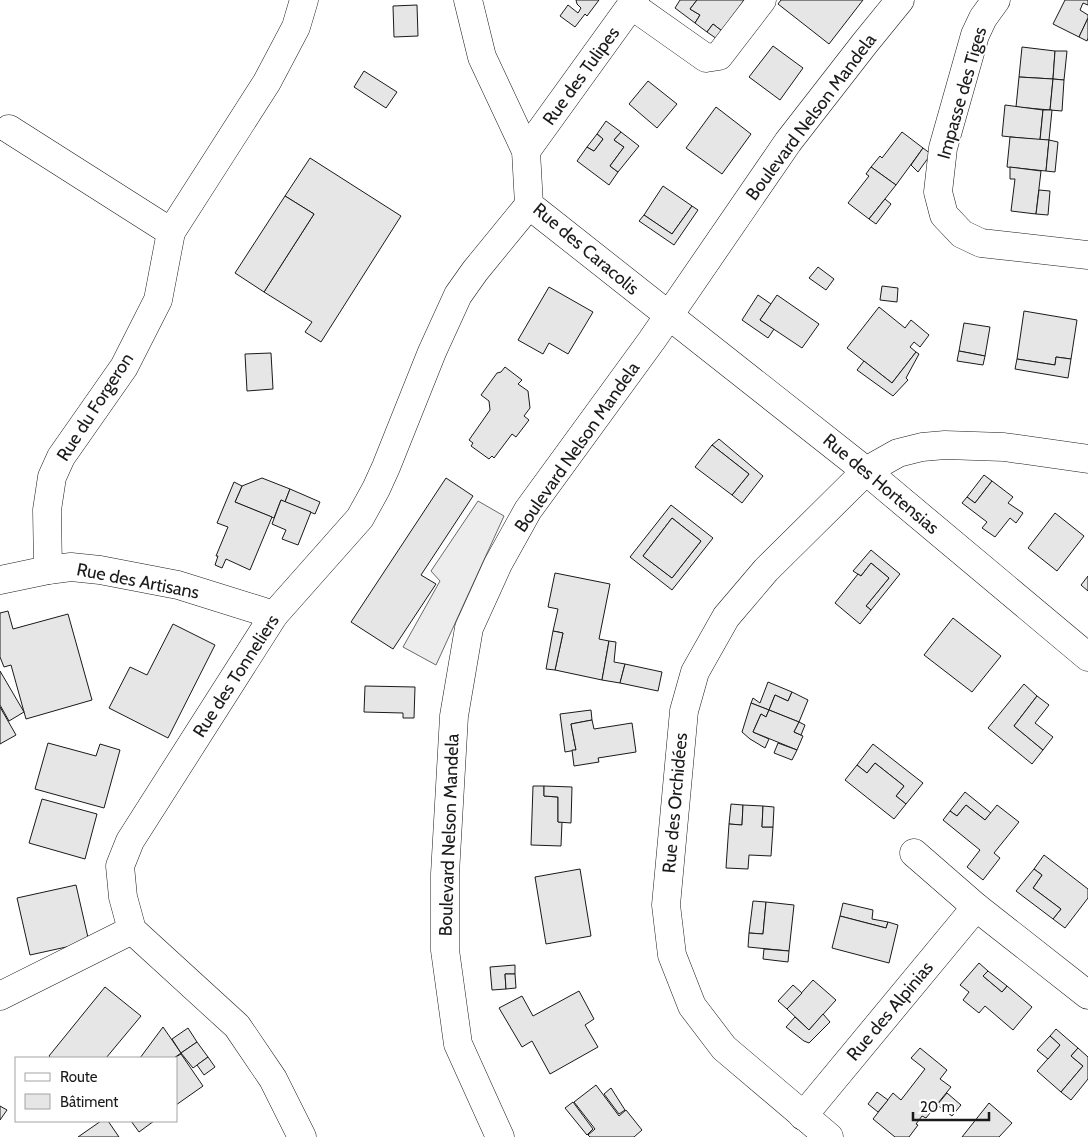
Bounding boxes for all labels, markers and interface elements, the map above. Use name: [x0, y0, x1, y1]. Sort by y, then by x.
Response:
street label: Rue des Tulipes: [538, 23, 624, 129]
street label: Impasse des Tiges: [933, 24, 991, 162]
street label: Boulevard Nelson Mandela: [741, 29, 881, 205]
street label: Rue des Caracolis: [529, 198, 643, 300]
street label: Rue du Forgeron: [52, 349, 138, 465]
street label: Boulevard Nelson Mandela: [510, 357, 644, 536]
street label: Rue des Hortensias: [818, 429, 944, 539]
street label: Rue des Artisans: [75, 558, 201, 604]
street label: Rue des Tonneliers: [188, 611, 284, 741]
street label: Rue des Orchidées: [658, 732, 692, 874]
street label: Boulevard Nelson Mandela: [434, 733, 464, 937]
street label: Rue des Alpinias: [842, 957, 938, 1065]
legend: [15, 1057, 178, 1122]
text: Route: [60, 1068, 98, 1086]
scale bar: [913, 1090, 989, 1122]
text: Bâtiment: [60, 1093, 118, 1111]
text: 20 m: [920, 1098, 955, 1116]

